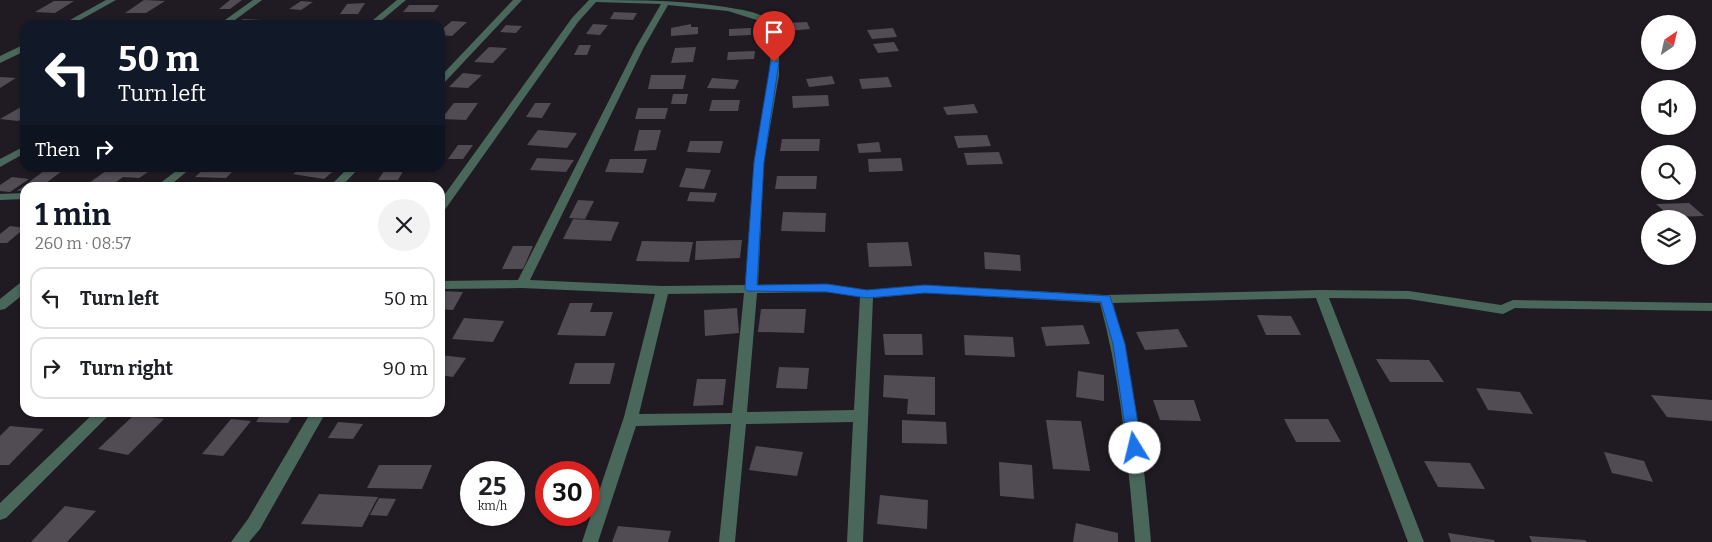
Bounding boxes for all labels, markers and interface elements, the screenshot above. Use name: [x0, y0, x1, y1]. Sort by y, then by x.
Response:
pin: [753, 11, 795, 62]
north arrow: [1641, 15, 1696, 70]
map controls: [1641, 15, 1696, 265]
icon: arrive: [760, 18, 788, 46]
text: 50 m: [118, 38, 199, 80]
icon: left: [35, 40, 100, 105]
text: Turn left: [118, 80, 206, 107]
button: sound: [1641, 80, 1696, 135]
icon: right: [90, 135, 118, 163]
text: Then: [35, 138, 80, 161]
button: search: [1641, 145, 1696, 200]
text: 1 min: [35, 197, 111, 233]
button: close: [378, 199, 430, 251]
button: layers: [1641, 210, 1696, 265]
text: 260 m · 08:57: [35, 234, 131, 253]
icon: left: [37, 284, 65, 312]
text: Turn left: [80, 287, 159, 310]
text: 50 m: [384, 287, 428, 310]
icon: right: [37, 354, 65, 382]
text: Turn right: [80, 357, 173, 380]
text: 90 m: [383, 357, 428, 380]
position arrow: [1108, 421, 1160, 473]
speed limit sign: 30: [535, 461, 600, 526]
text: 25: [479, 472, 506, 502]
text: km/h: [478, 499, 507, 513]

